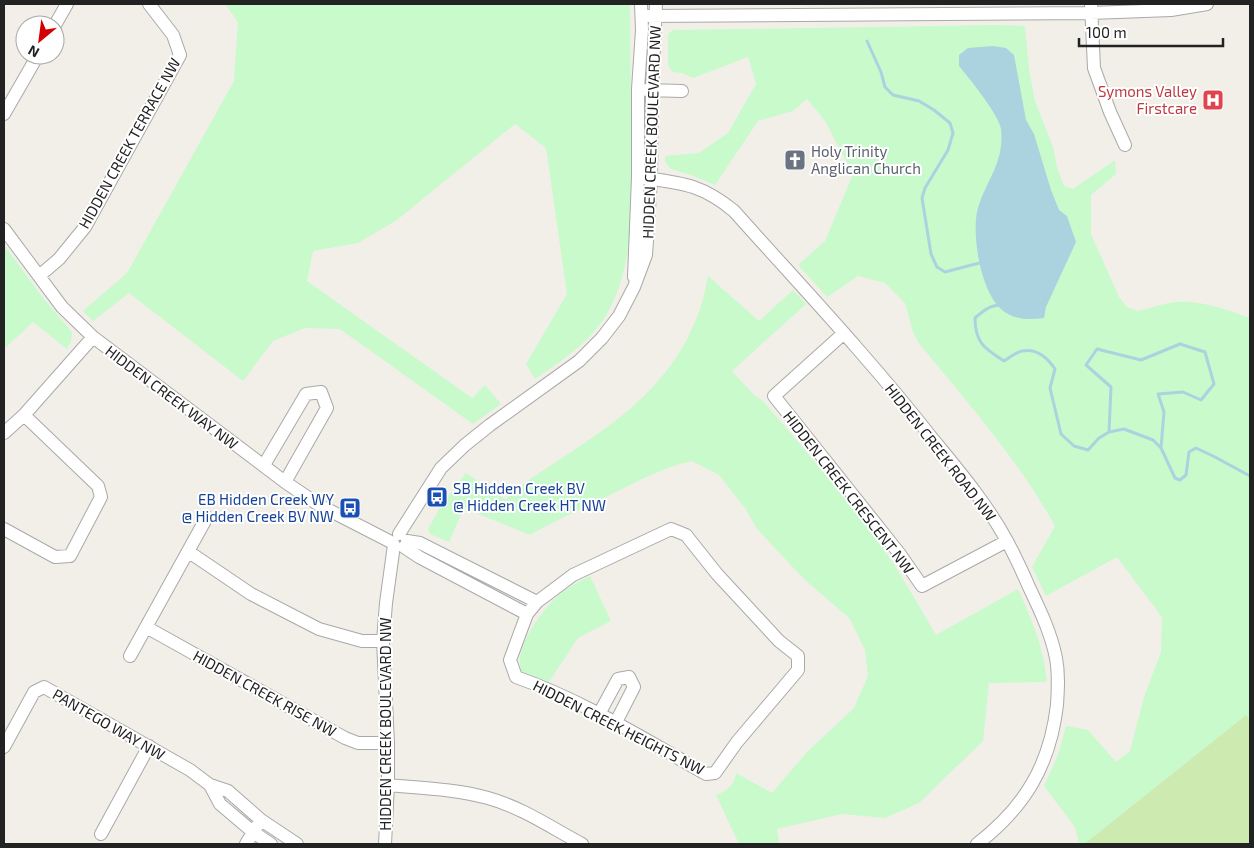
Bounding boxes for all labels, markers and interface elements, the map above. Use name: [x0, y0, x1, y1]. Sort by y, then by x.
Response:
north arrow: [15, 15, 65, 65]
scale bar: [1079, 15, 1223, 47]
text: 100 m: [1086, 23, 1127, 41]
street label: HIDDEN CREEK BOULEVARD NW: [638, 25, 664, 239]
text: N: [25, 42, 42, 62]
street label: HIDDEN CREEK TERRACE NW: [74, 54, 184, 232]
place label: Symons Valley Firstcare: [1098, 82, 1197, 117]
hospital icon: Symons Valley Firstcare: [1201, 88, 1225, 112]
place label: Holy Trinity Anglican Church: [811, 142, 921, 177]
church icon: Holy Trinity Anglican Church: [783, 148, 807, 172]
street label: HIDDEN CREEK WAY NW: [102, 341, 242, 453]
street label: HIDDEN CREEK ROAD NW: [882, 380, 1000, 524]
street label: HIDDEN CREEK CRESCENT NW: [780, 407, 918, 577]
place label: SB Hidden Creek BV @ Hidden Creek HT NW: [453, 479, 606, 514]
bus stop icon: SB Hidden Creek BV @ Hidden Creek HT NW: [425, 485, 449, 509]
place label: EB Hidden Creek WY @ Hidden Creek BV NW: [181, 490, 334, 525]
bus stop icon: EB Hidden Creek WY @ Hidden Creek BV NW: [338, 496, 362, 520]
street label: HIDDEN CREEK BOULEVARD NW: [376, 617, 394, 831]
street label: HIDDEN CREEK RISE NW: [190, 646, 340, 740]
street label: HIDDEN CREEK HEIGHTS NW: [530, 676, 708, 778]
street label: PANTEGO WAY NW: [50, 685, 168, 763]

